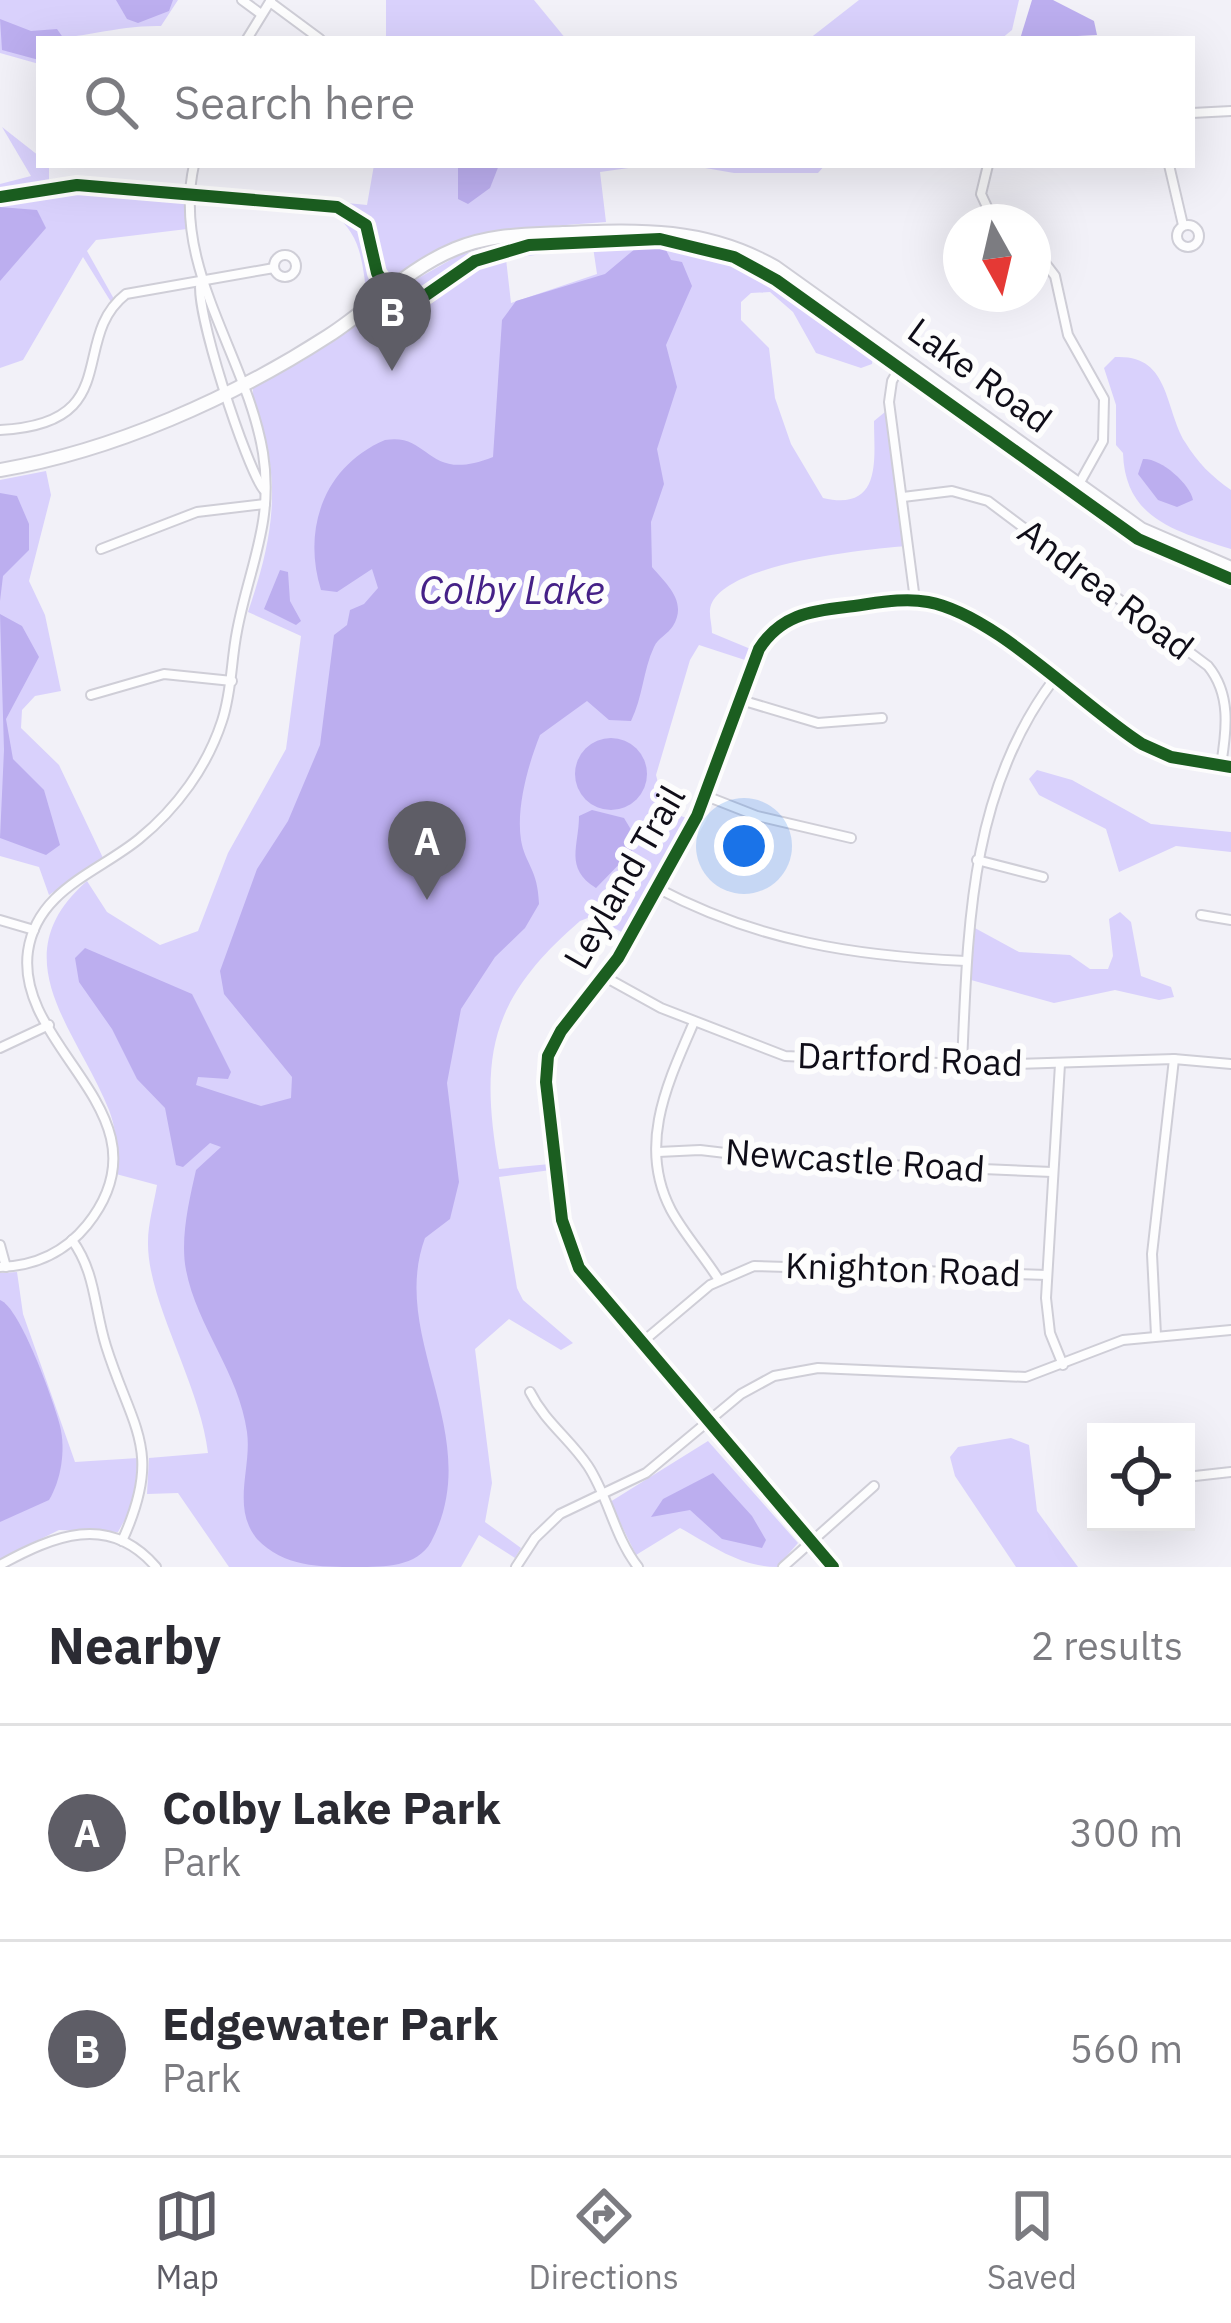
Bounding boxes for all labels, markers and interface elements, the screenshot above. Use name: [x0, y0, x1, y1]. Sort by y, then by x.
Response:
search box: [36, 36, 1195, 168]
icon: search: [78, 69, 144, 135]
text: Search here: [174, 73, 415, 131]
north arrow: [943, 204, 1051, 312]
pin: B: [353, 272, 431, 371]
street label: Lake Road: [899, 307, 1062, 443]
street label: Andrea Road: [1009, 507, 1203, 670]
water label: Colby Lake: [419, 564, 605, 615]
street label: Leyland Trail: [552, 777, 695, 977]
pin: A: [388, 801, 466, 900]
your location: [714, 816, 774, 876]
street label: Dartford Road: [796, 1031, 1024, 1086]
street label: Newcastle Road: [723, 1127, 987, 1192]
street label: Knighton Road: [784, 1241, 1022, 1296]
map controls: [1087, 1423, 1195, 1531]
button: locate: [1087, 1423, 1195, 1531]
text: Nearby: [48, 1612, 221, 1678]
text: 2 results: [1031, 1620, 1183, 1671]
text: Colby Lake Park: [162, 1778, 501, 1836]
text: A: [74, 1807, 100, 1858]
text: 300 m: [1070, 1807, 1183, 1858]
text: Park: [162, 1836, 241, 1887]
text: Edgewater Park: [162, 1994, 498, 2052]
text: B: [74, 2023, 100, 2074]
text: 560 m: [1070, 2023, 1183, 2074]
text: Park: [162, 2052, 241, 2103]
tab: Map: [154, 2183, 220, 2298]
tab: Directions: [529, 2183, 679, 2298]
tab: Saved: [987, 2183, 1077, 2298]

